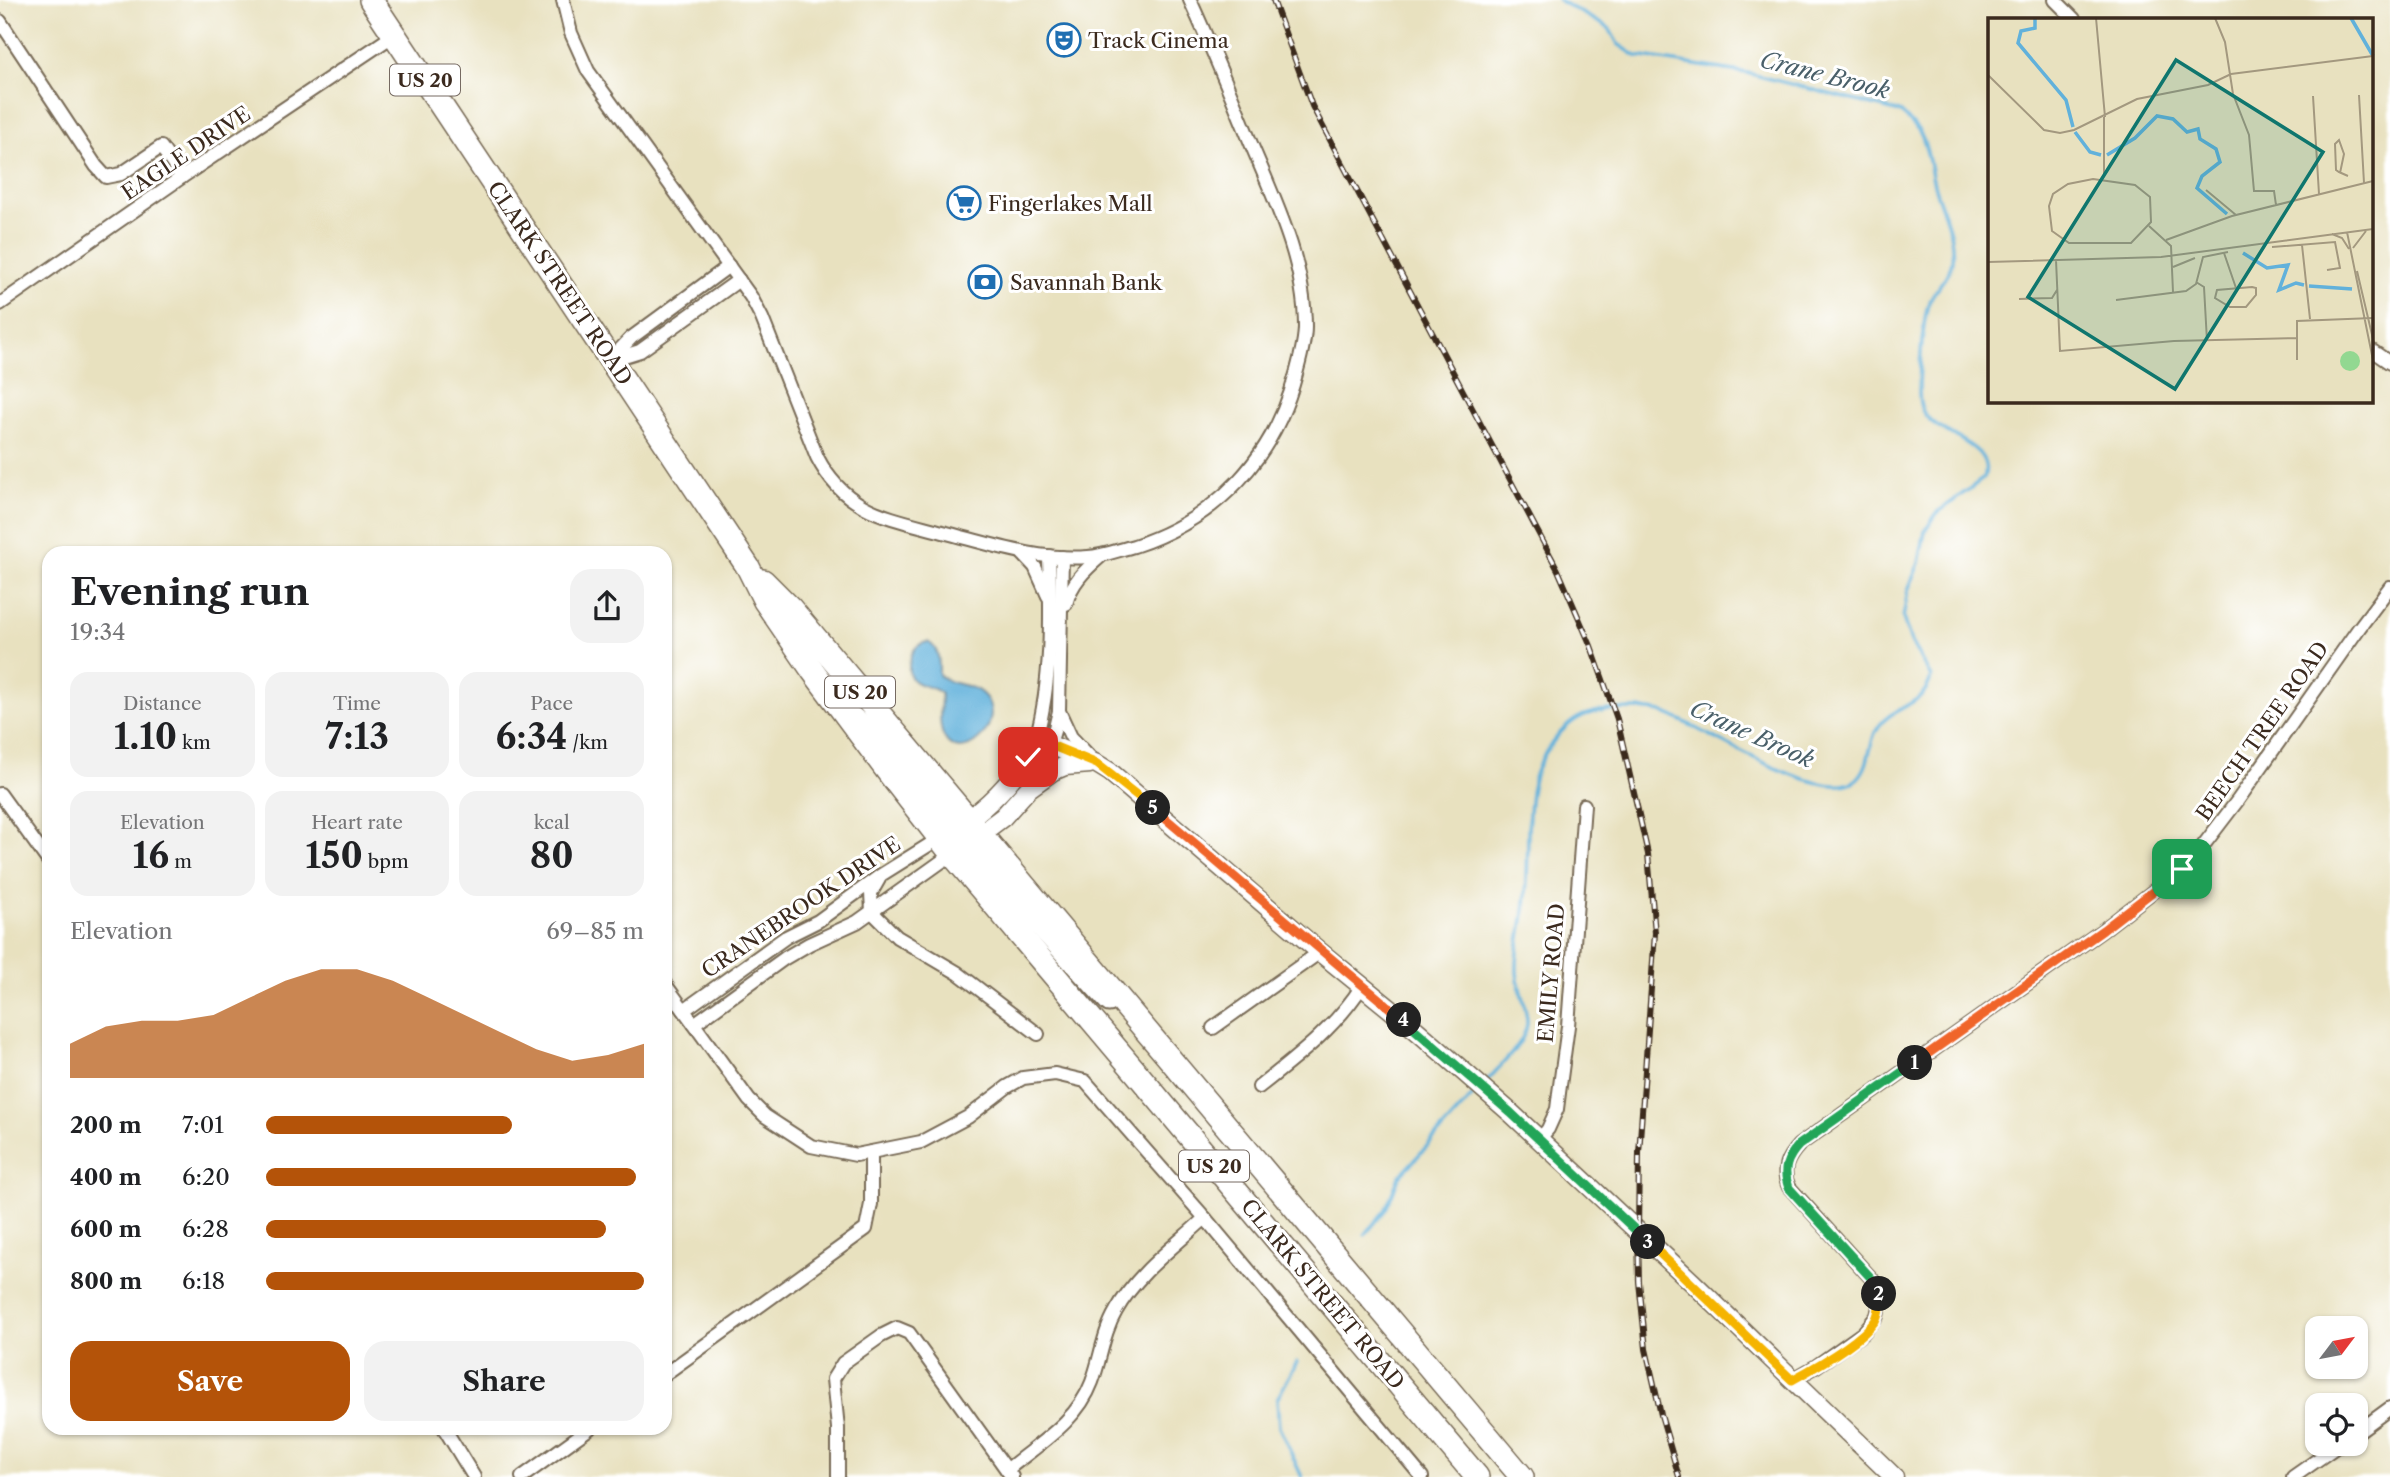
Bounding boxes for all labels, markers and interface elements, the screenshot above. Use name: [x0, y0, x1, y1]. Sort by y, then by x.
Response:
inset map: [1988, 18, 2372, 402]
theatre icon: Track Cinema: [1045, 21, 1083, 59]
place label: Track Cinema: [1088, 28, 1230, 53]
water label: Crane Brook: [1757, 45, 1893, 105]
road number: US 20: [390, 64, 460, 96]
street label: EAGLE DRIVE: [117, 101, 255, 205]
street label: CLARK STREET ROAD: [482, 176, 638, 390]
supermarket icon: Fingerlakes Mall: [945, 184, 983, 222]
place label: Fingerlakes Mall: [988, 191, 1152, 216]
bank icon: Savannah Bank: [966, 263, 1004, 301]
place label: Savannah Bank: [1010, 270, 1163, 295]
text: Evening run: [70, 568, 310, 615]
button: share: [570, 569, 644, 643]
text: 19:34: [70, 618, 126, 646]
street label: BEECH TREE ROAD: [2191, 637, 2333, 825]
road number: US 20: [825, 677, 895, 708]
text: Distance: [123, 692, 202, 715]
text: Time: [333, 692, 381, 715]
text: Pace: [530, 692, 573, 715]
water label: Crane Brook: [1686, 694, 1818, 774]
text: 1.10: [114, 715, 177, 758]
text: 7:13: [325, 715, 389, 758]
text: 6:34: [495, 715, 567, 758]
pin: [998, 727, 1058, 787]
text: km: [177, 731, 211, 754]
text: /km: [567, 731, 608, 754]
icon: check: [1009, 738, 1047, 776]
pin: 5: [1136, 790, 1170, 826]
text: 5: [1147, 796, 1158, 819]
text: Elevation: [120, 811, 205, 834]
text: Heart rate: [311, 811, 403, 834]
text: kcal: [534, 811, 570, 834]
street label: CRANEBROOK DRIVE: [697, 831, 905, 983]
text: 16: [133, 834, 169, 877]
text: 150: [305, 834, 363, 877]
text: 80: [530, 834, 574, 877]
pin: [2152, 839, 2212, 899]
text: m: [169, 850, 192, 873]
text: bpm: [363, 850, 409, 873]
icon: arrive: [2163, 850, 2201, 888]
street label: EMILY ROAD: [1532, 902, 1570, 1044]
text: Elevation: [70, 917, 173, 945]
text: 69–85 m: [546, 917, 644, 945]
pin: 4: [1386, 1002, 1422, 1038]
text: 4: [1398, 1008, 1409, 1031]
pin: 1: [1898, 1046, 1932, 1080]
text: 1: [1910, 1051, 1919, 1074]
text: 200 m: [70, 1111, 142, 1139]
text: 7:01: [182, 1111, 224, 1139]
road number: US 20: [1179, 1150, 1249, 1182]
text: 400 m: [70, 1163, 142, 1191]
text: 6:20: [182, 1163, 230, 1191]
street label: CLARK STREET ROAD: [1236, 1194, 1410, 1394]
text: 600 m: [70, 1215, 142, 1243]
text: 6:28: [182, 1215, 229, 1243]
pin: 3: [1630, 1224, 1666, 1260]
text: 3: [1642, 1230, 1653, 1253]
text: 800 m: [70, 1267, 142, 1295]
text: 6:18: [182, 1267, 225, 1295]
pin: 2: [1862, 1276, 1896, 1312]
text: 2: [1873, 1282, 1884, 1305]
north arrow: [2305, 1316, 2368, 1379]
map controls: [2305, 1316, 2368, 1456]
button: Save: [70, 1341, 350, 1421]
button: Share: [364, 1341, 644, 1421]
button: locate: [2305, 1393, 2368, 1456]

